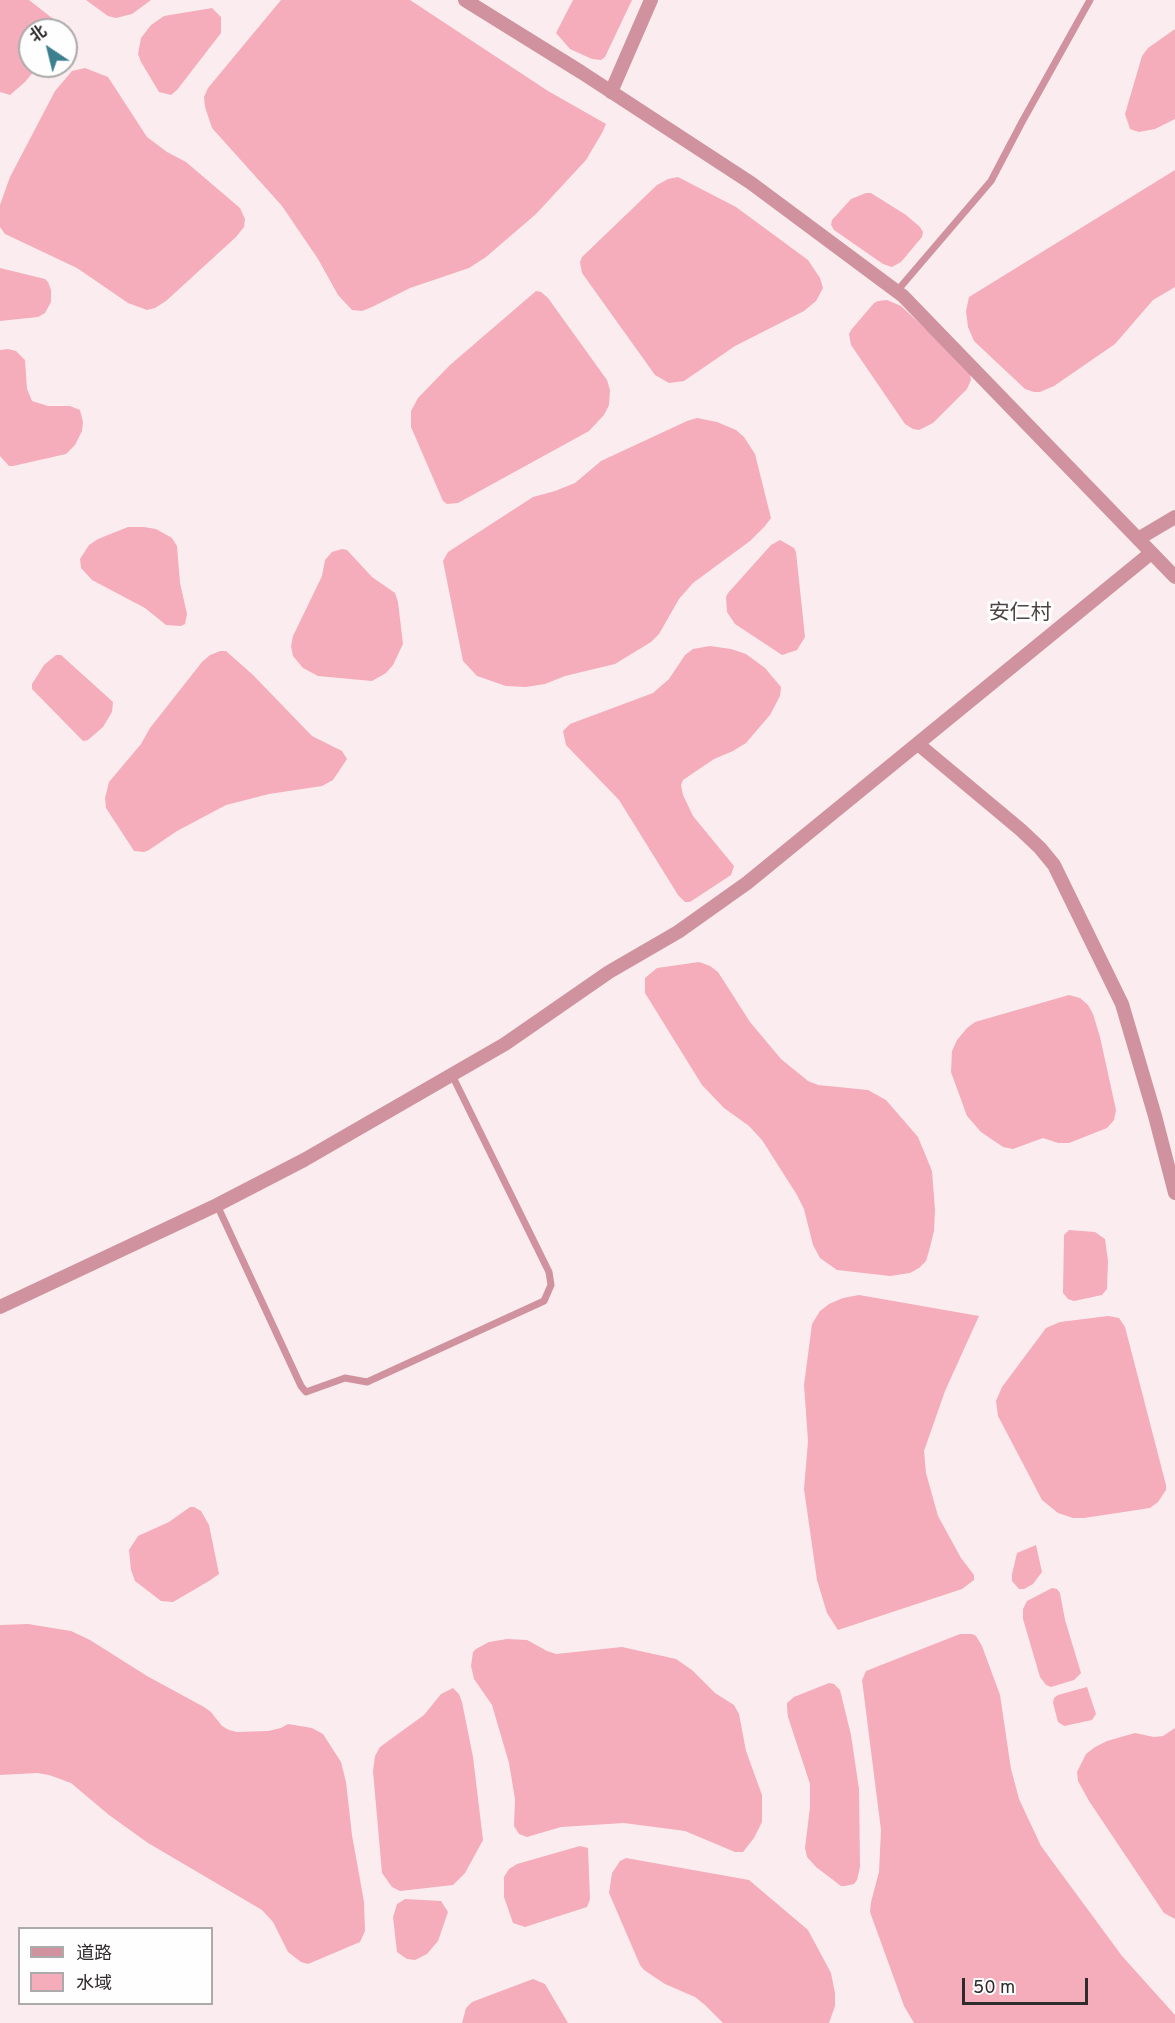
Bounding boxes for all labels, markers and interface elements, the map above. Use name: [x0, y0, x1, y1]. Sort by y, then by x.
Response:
north arrow: [18, 18, 78, 78]
text: 北: [27, 22, 51, 48]
district label: 安仁村: [989, 602, 1051, 628]
legend: [18, 1927, 213, 2005]
text: 道路: [76, 1943, 112, 1966]
scale bar: [965, 1966, 1091, 2004]
text: 水域: [76, 1973, 112, 1996]
text: 50 m: [973, 1977, 1015, 2000]

